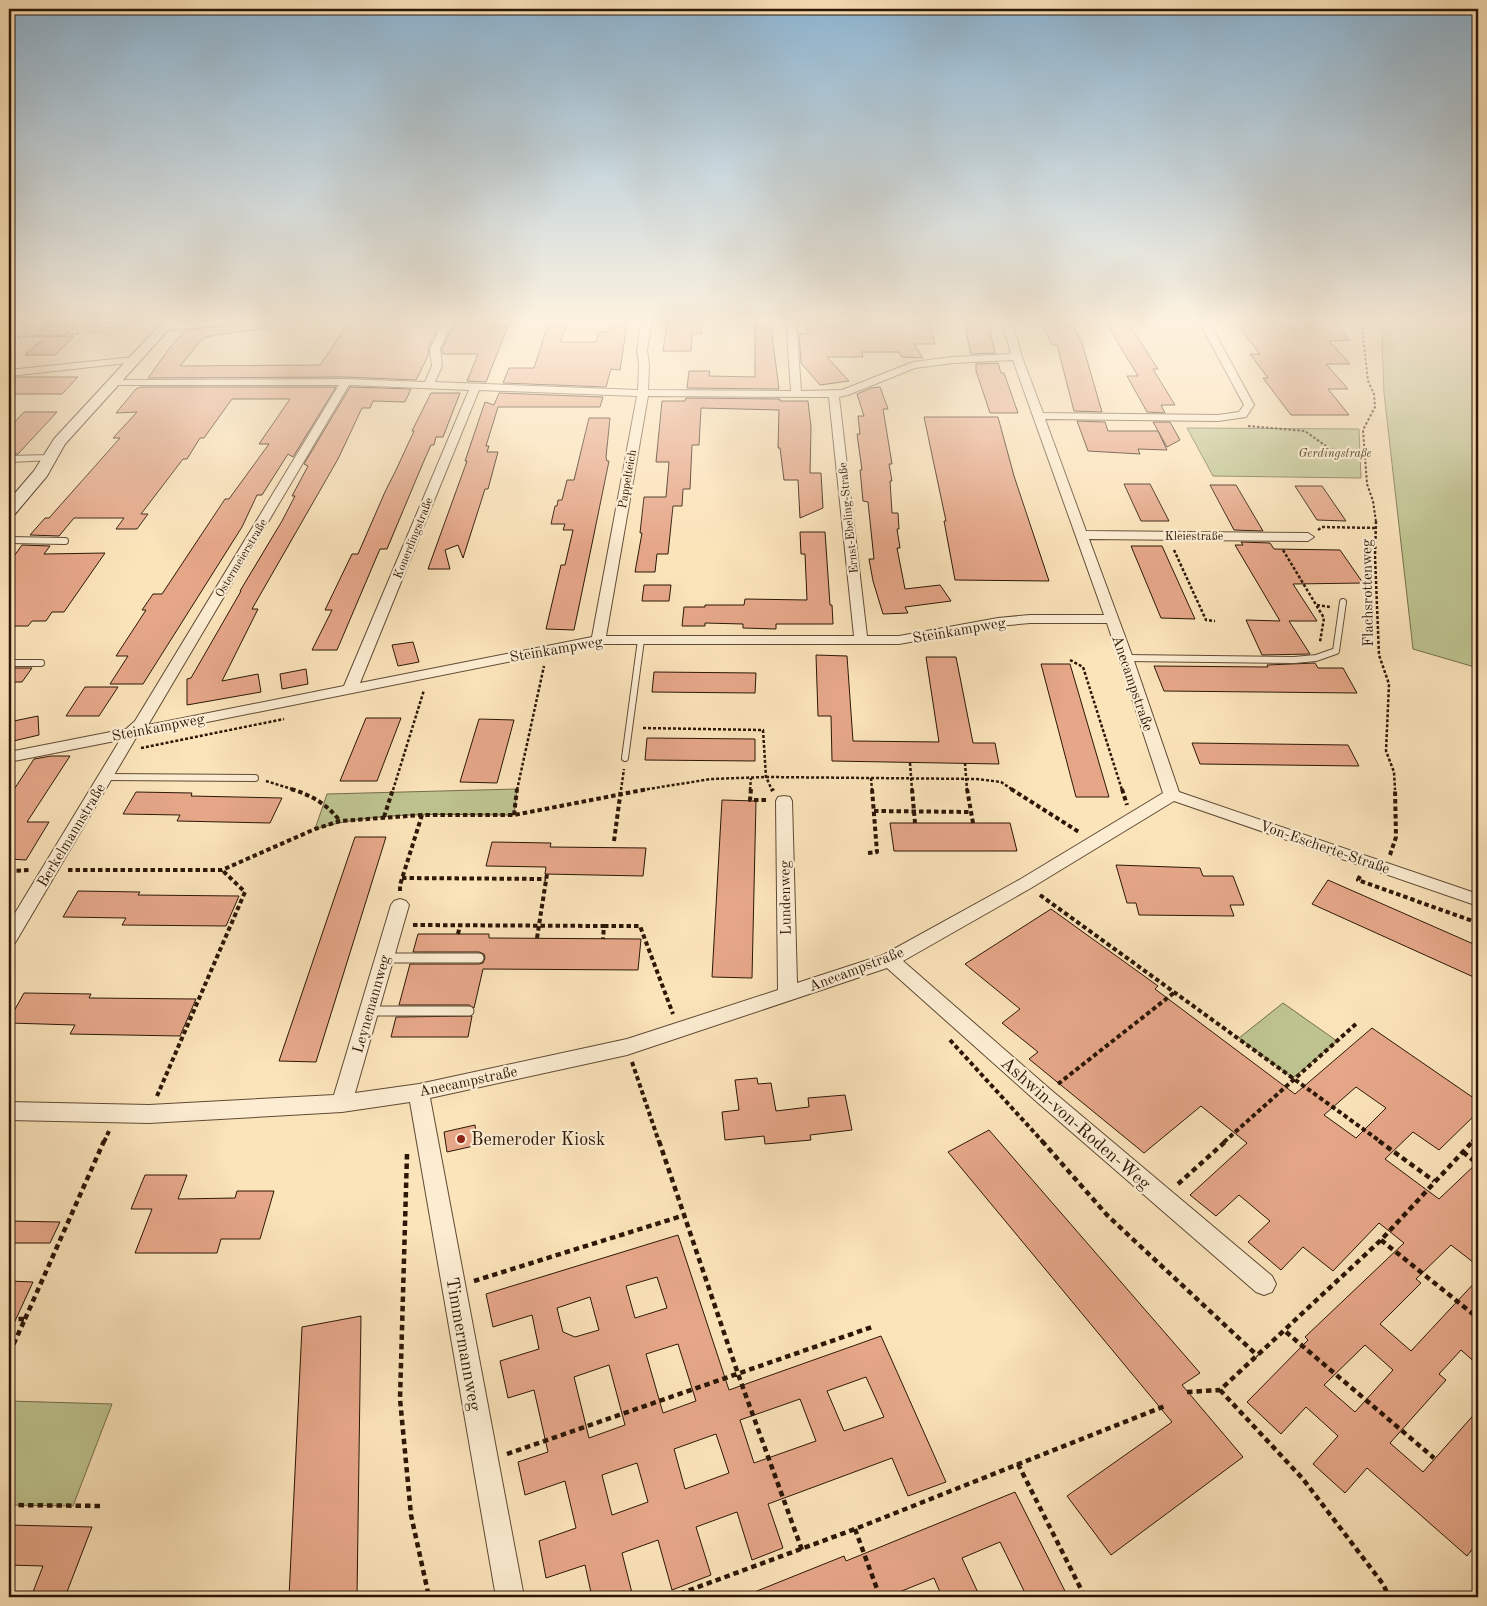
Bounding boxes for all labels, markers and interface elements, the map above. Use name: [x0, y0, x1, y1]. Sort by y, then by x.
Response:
street label: Pappelteich: [617, 448, 639, 510]
park label: Gerdingstraße: [1298, 448, 1372, 460]
street label: Ernst-Ebeling-Straße: [837, 461, 861, 574]
street label: Konerdingstraße: [392, 496, 436, 581]
street label: Ostermeierstraße: [214, 517, 270, 600]
street label: Kleiestraße: [1165, 531, 1224, 543]
street label: Flachsrottenweg: [1360, 539, 1377, 647]
street label: Steinkampweg: [912, 616, 1007, 647]
street label: Anecampstraße: [1108, 634, 1155, 733]
street label: Steinkampweg: [509, 635, 604, 666]
street label: Steinkampweg: [111, 712, 206, 745]
street label: Berkelmannstraße: [36, 781, 109, 890]
street label: Von-Escherte-Straße: [1258, 819, 1392, 878]
street label: Lundenweg: [778, 860, 795, 936]
street label: Anecampstraße: [807, 945, 906, 995]
street label: Leynemannweg: [351, 954, 394, 1055]
street label: Ashwin-von-Roden-Weg: [997, 1054, 1154, 1194]
street label: Anecampstraße: [418, 1065, 519, 1100]
place label: Bemeroder Kiosk: [471, 1131, 605, 1149]
marker: Bemeroder Kiosk: [455, 1133, 467, 1145]
street label: Timmermannweg: [442, 1276, 484, 1413]

